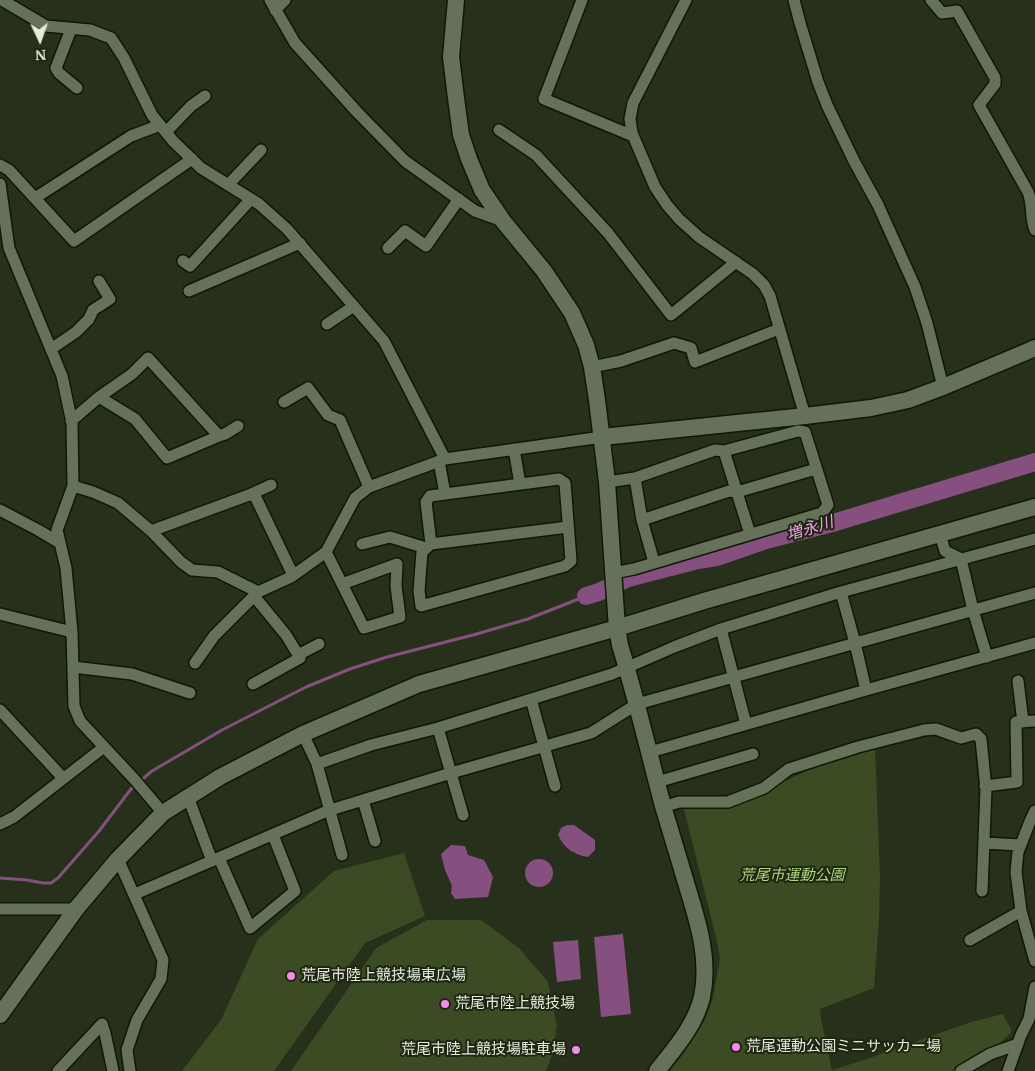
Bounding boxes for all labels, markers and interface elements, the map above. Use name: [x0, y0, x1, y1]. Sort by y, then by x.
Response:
north arrow: [15, 15, 65, 65]
text: N: [35, 46, 47, 64]
water label: 増永川: [784, 513, 836, 545]
park label: 荒尾市運動公園: [740, 867, 844, 885]
place label: 荒尾市陸上競技場東広場: [301, 967, 466, 985]
marker: 荒尾市陸上競技場東広場: [285, 970, 297, 982]
place label: 荒尾市陸上競技場: [455, 995, 575, 1013]
marker: 荒尾市陸上競技場: [439, 998, 451, 1010]
place label: 荒尾運動公園ミニサッカー場: [746, 1038, 941, 1056]
place label: 荒尾市陸上競技場駐車場: [401, 1041, 566, 1059]
marker: 荒尾運動公園ミニサッカー場: [730, 1041, 742, 1053]
marker: 荒尾市陸上競技場駐車場: [570, 1044, 582, 1056]

